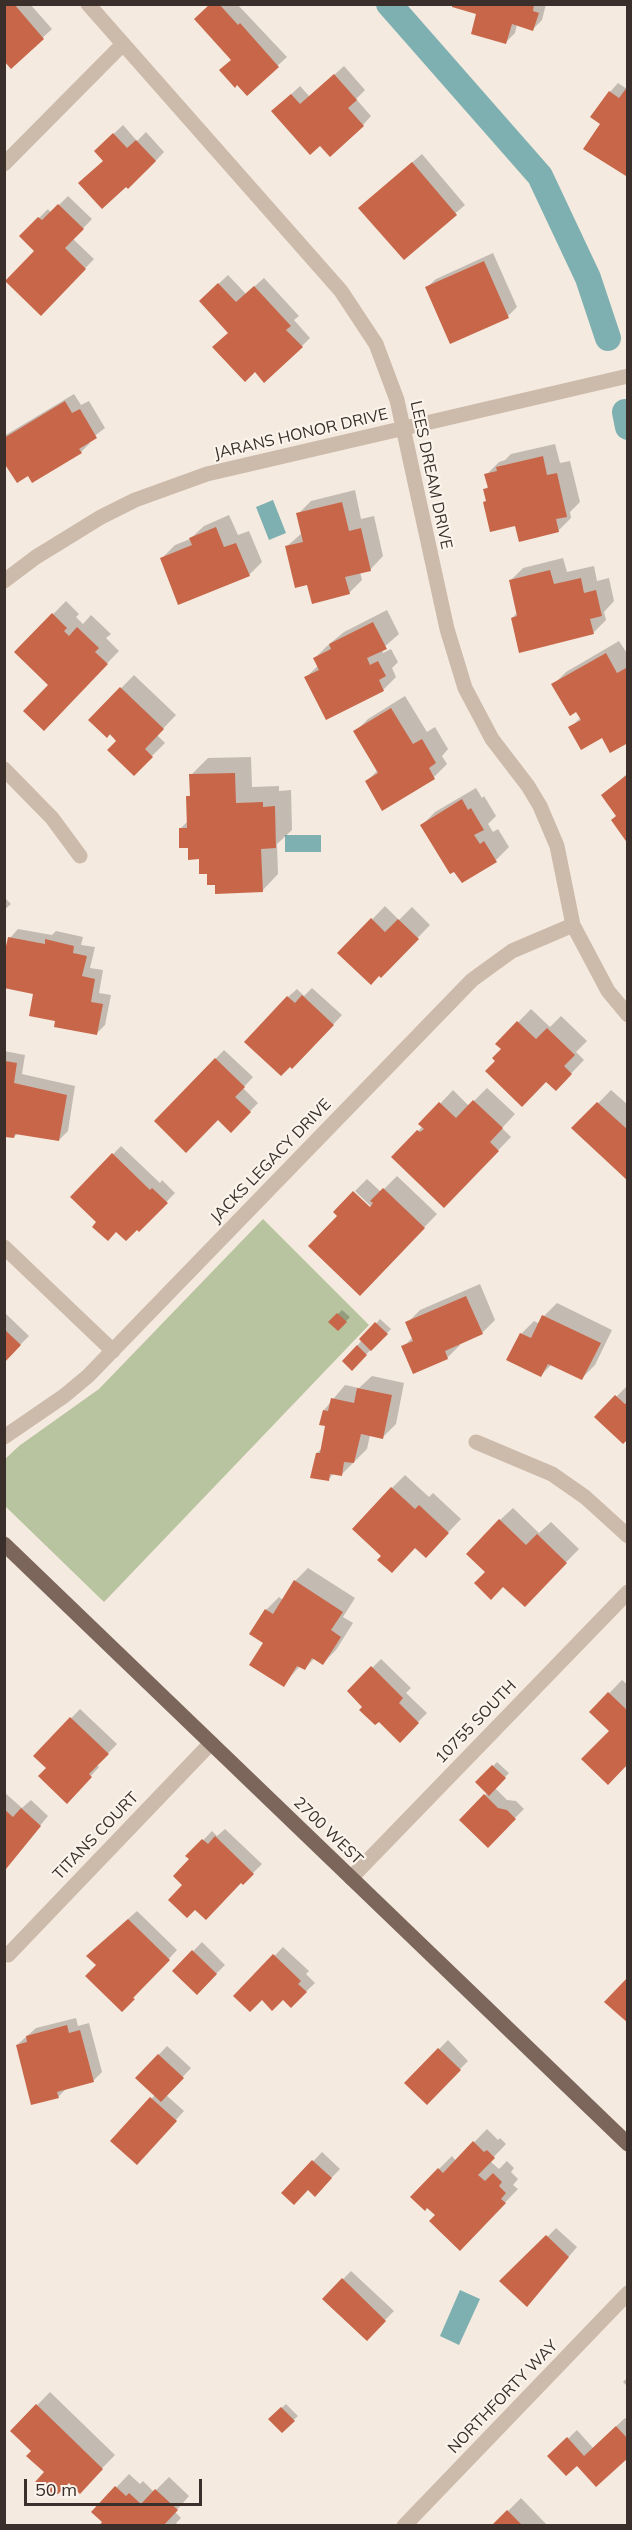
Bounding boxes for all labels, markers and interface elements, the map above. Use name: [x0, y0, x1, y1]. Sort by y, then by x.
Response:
street label: LEES DREAM DRIVE: [406, 399, 456, 551]
street label: JARANS HONOR DRIVE: [212, 405, 390, 463]
street label: JACKS LEGACY DRIVE: [207, 1095, 335, 1227]
street label: 10755 SOUTH: [432, 1676, 520, 1768]
street label: TITANS COURT: [49, 1788, 143, 1884]
street label: 2700 WEST: [289, 1793, 367, 1869]
street label: NORTHFORTY WAY: [444, 2336, 562, 2458]
scale bar: [27, 2467, 206, 2505]
text: 50 m: [35, 2478, 77, 2501]

